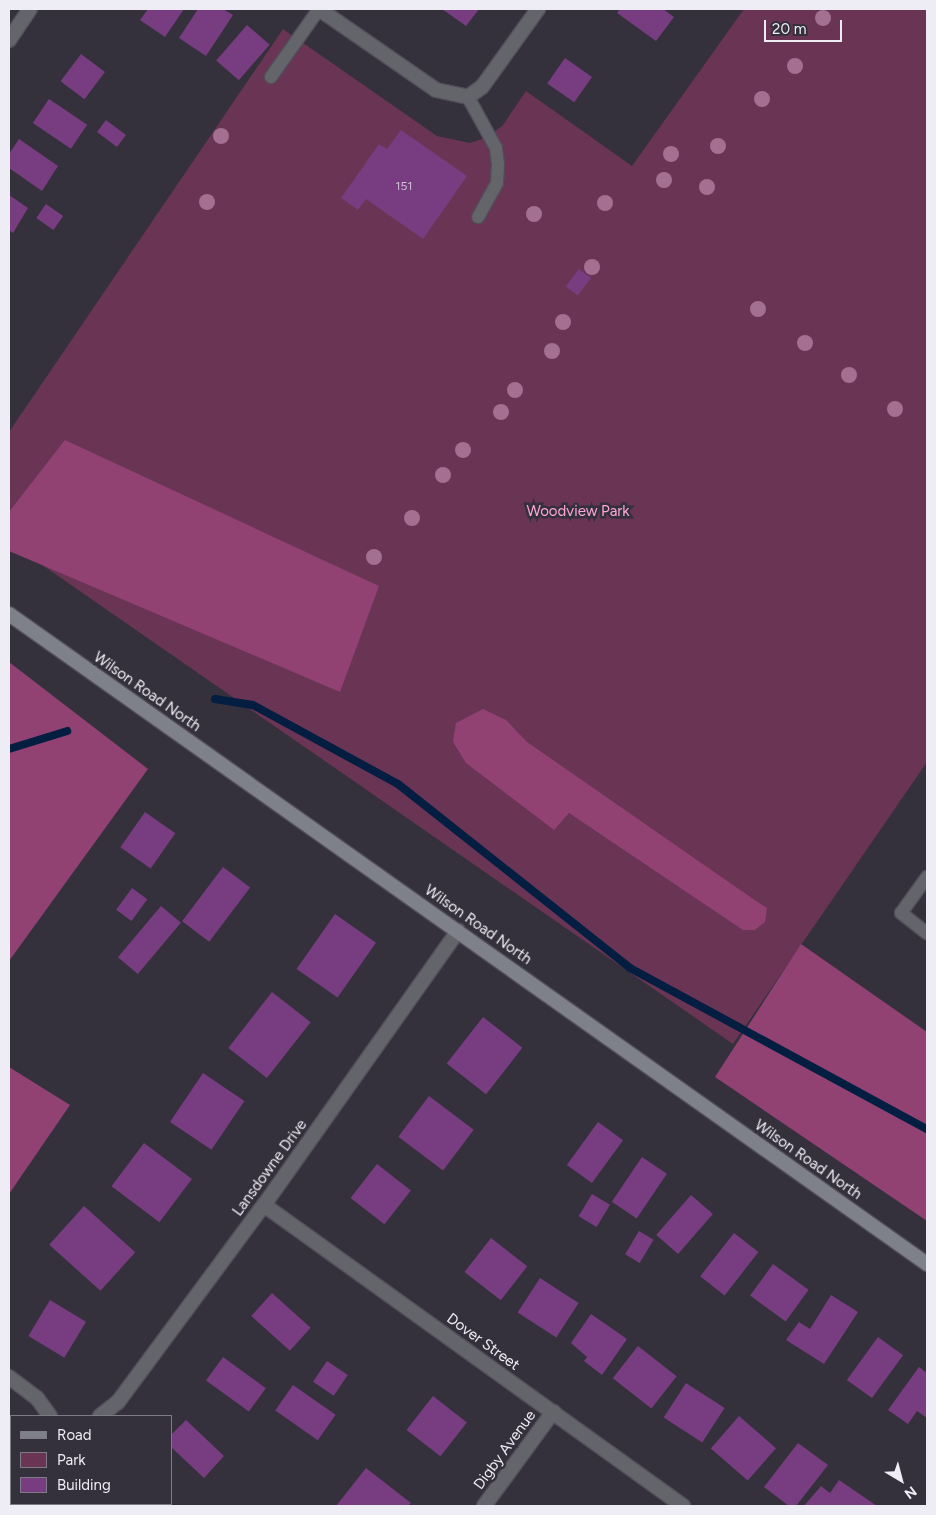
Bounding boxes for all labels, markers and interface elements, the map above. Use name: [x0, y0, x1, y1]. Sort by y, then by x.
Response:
scale bar: [766, 10, 844, 42]
text: 20 m: [772, 20, 806, 38]
house number: 151: [396, 180, 412, 194]
park label: Woodview Park: [526, 503, 630, 521]
street label: Wilson Road North: [90, 648, 204, 736]
street label: Wilson Road North: [421, 881, 535, 969]
street label: Lansdowne Drive: [229, 1116, 311, 1220]
street label: Wilson Road North: [751, 1116, 865, 1204]
street label: Dover Street: [443, 1310, 523, 1374]
street label: Digby Avenue: [470, 1407, 540, 1493]
legend: [10, 1415, 172, 1505]
text: Road: [57, 1426, 92, 1444]
text: Park: [57, 1451, 86, 1469]
north arrow: [876, 1455, 926, 1505]
text: Building: [57, 1476, 111, 1494]
text: N: [901, 1482, 920, 1502]

